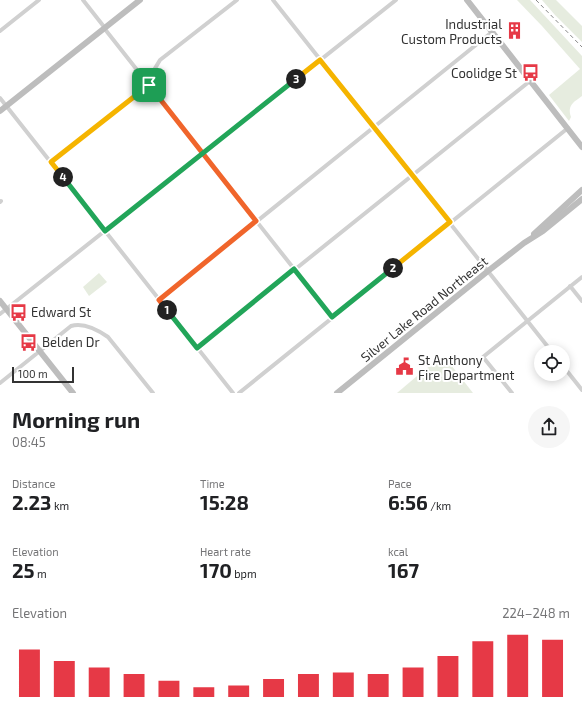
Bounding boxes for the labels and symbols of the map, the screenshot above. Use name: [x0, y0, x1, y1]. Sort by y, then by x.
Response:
place label: Industrial Custom Products: [401, 16, 502, 47]
building icon: Industrial Custom Products: [505, 21, 525, 41]
bus stop icon: Coolidge St: [520, 63, 540, 83]
place label: Coolidge St: [451, 65, 517, 81]
pin: [132, 68, 166, 102]
pin: 3: [286, 69, 306, 89]
pin: 4: [53, 167, 73, 187]
street label: Silver Lake Road Northeast: [357, 253, 491, 365]
pin: 2: [383, 258, 403, 278]
pin: 1: [157, 300, 177, 320]
bus stop icon: Edward St: [8, 302, 28, 322]
place label: Edward St: [31, 304, 91, 320]
bus stop icon: Belden Dr: [19, 332, 39, 352]
place label: Belden Dr: [42, 334, 100, 350]
place label: St Anthony Fire Department: [418, 352, 515, 383]
public building icon: St Anthony Fire Department: [395, 357, 415, 377]
scale bar: [12, 365, 74, 384]

